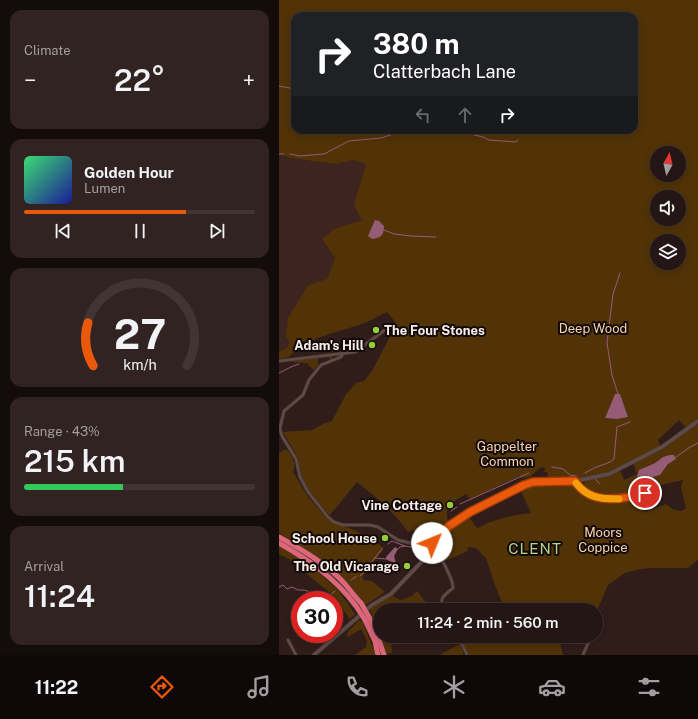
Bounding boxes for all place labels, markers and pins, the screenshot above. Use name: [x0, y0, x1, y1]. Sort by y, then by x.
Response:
place label: The Four Stones: [384, 323, 485, 338]
marker: The Four Stones: [371, 325, 381, 335]
place label: Adam's Hill: [294, 338, 364, 353]
marker: Adam's Hill: [367, 340, 377, 350]
pin: [628, 476, 662, 510]
place label: Vine Cottage: [361, 498, 442, 513]
marker: Vine Cottage: [445, 500, 455, 510]
place label: School House: [292, 531, 377, 546]
marker: School House: [380, 533, 390, 543]
place label: The Old Vicarage: [294, 559, 399, 574]
marker: The Old Vicarage: [402, 561, 412, 571]

